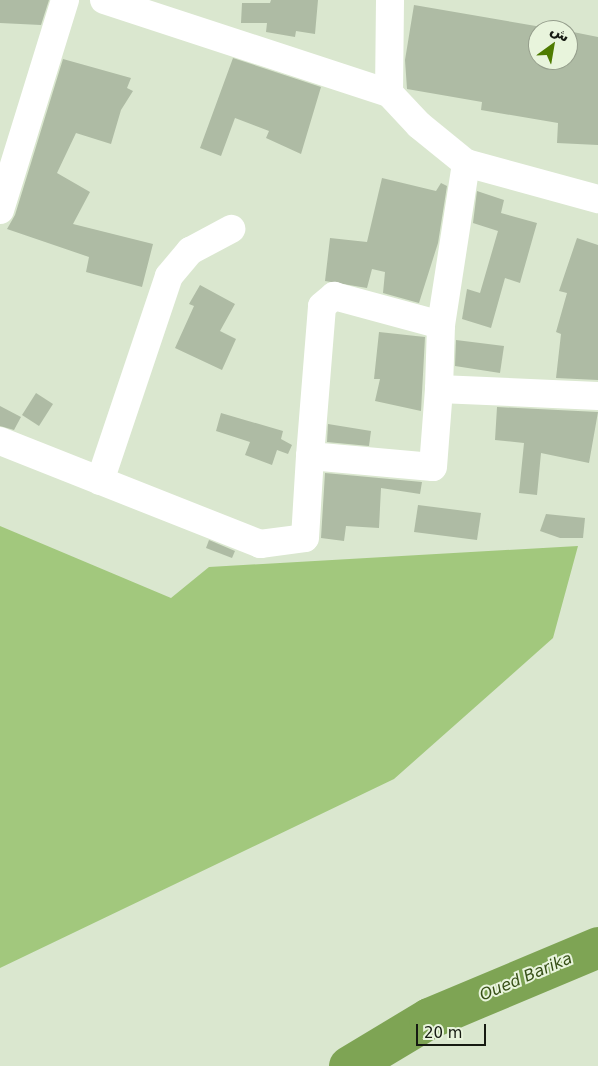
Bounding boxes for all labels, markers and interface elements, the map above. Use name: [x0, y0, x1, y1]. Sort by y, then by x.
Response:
north arrow: [528, 20, 578, 70]
text: ش: [548, 21, 573, 45]
water label: Oued Barika: [477, 949, 575, 1005]
scale bar: [418, 1014, 488, 1046]
text: 20 m: [424, 1024, 462, 1042]

